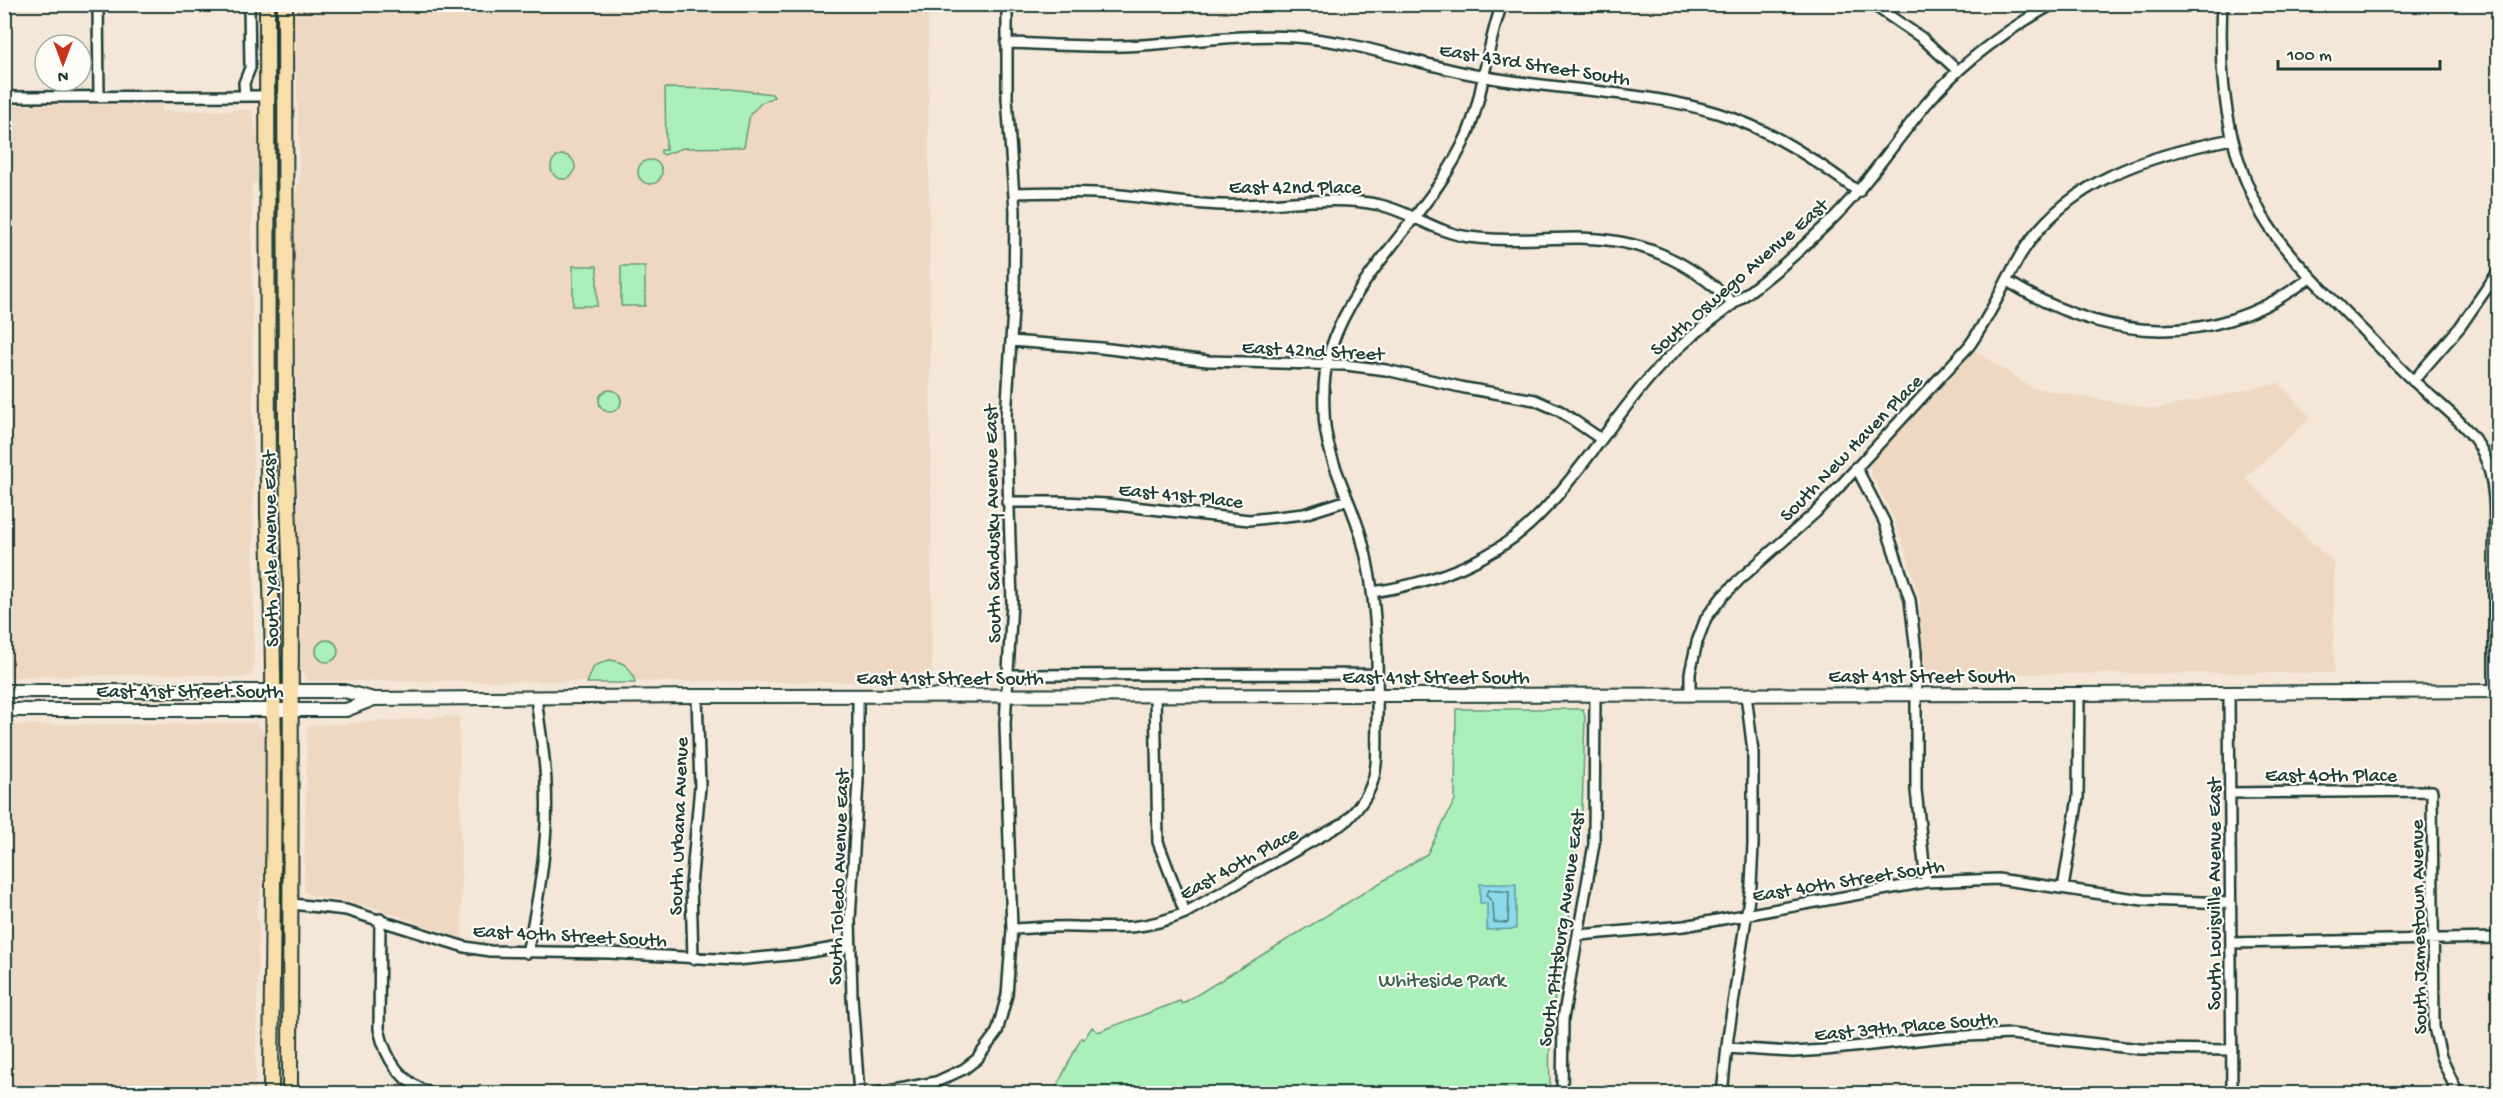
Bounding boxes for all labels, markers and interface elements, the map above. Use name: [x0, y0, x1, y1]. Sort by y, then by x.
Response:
north arrow: [33, 33, 93, 93]
scale bar: [2278, 33, 2440, 71]
street label: East 43rd Street South: [1437, 40, 1632, 93]
text: 100 m: [2286, 46, 2332, 67]
text: N: [57, 65, 68, 84]
street label: East 42nd Place: [1229, 178, 1362, 201]
street label: South Oswego Avenue East: [1647, 194, 1835, 362]
street label: East 42nd Street: [1241, 337, 1386, 368]
street label: South New Haven Place: [1776, 371, 1929, 528]
street label: South Sandusky Avenue East: [981, 403, 1008, 643]
street label: South Yale Avenue East: [259, 449, 286, 647]
street label: East 41st Place: [1117, 479, 1245, 516]
street label: East 41st Street South: [1828, 667, 2016, 690]
street label: East 41st Street South: [1342, 668, 1530, 691]
street label: East 41st Street South: [856, 669, 1044, 692]
street label: East 41st Street South: [96, 682, 284, 705]
street label: South Urbana Avenue: [666, 736, 695, 916]
street label: East 40th Place: [2265, 766, 2398, 789]
street label: South Toledo Avenue East: [825, 767, 856, 986]
street label: South Louisville Avenue East: [2205, 776, 2228, 1010]
street label: South Pittsburg Avenue East: [1535, 807, 1592, 1048]
street label: South Jamestown Avenue: [2407, 819, 2434, 1034]
street label: East 40th Place: [1176, 823, 1304, 907]
street label: East 40th Street South: [1751, 856, 1947, 909]
street label: East 40th Street South: [472, 921, 668, 954]
park label: Whiteside Park: [1378, 971, 1508, 994]
street label: East 39th Place South: [1814, 1009, 1999, 1048]

